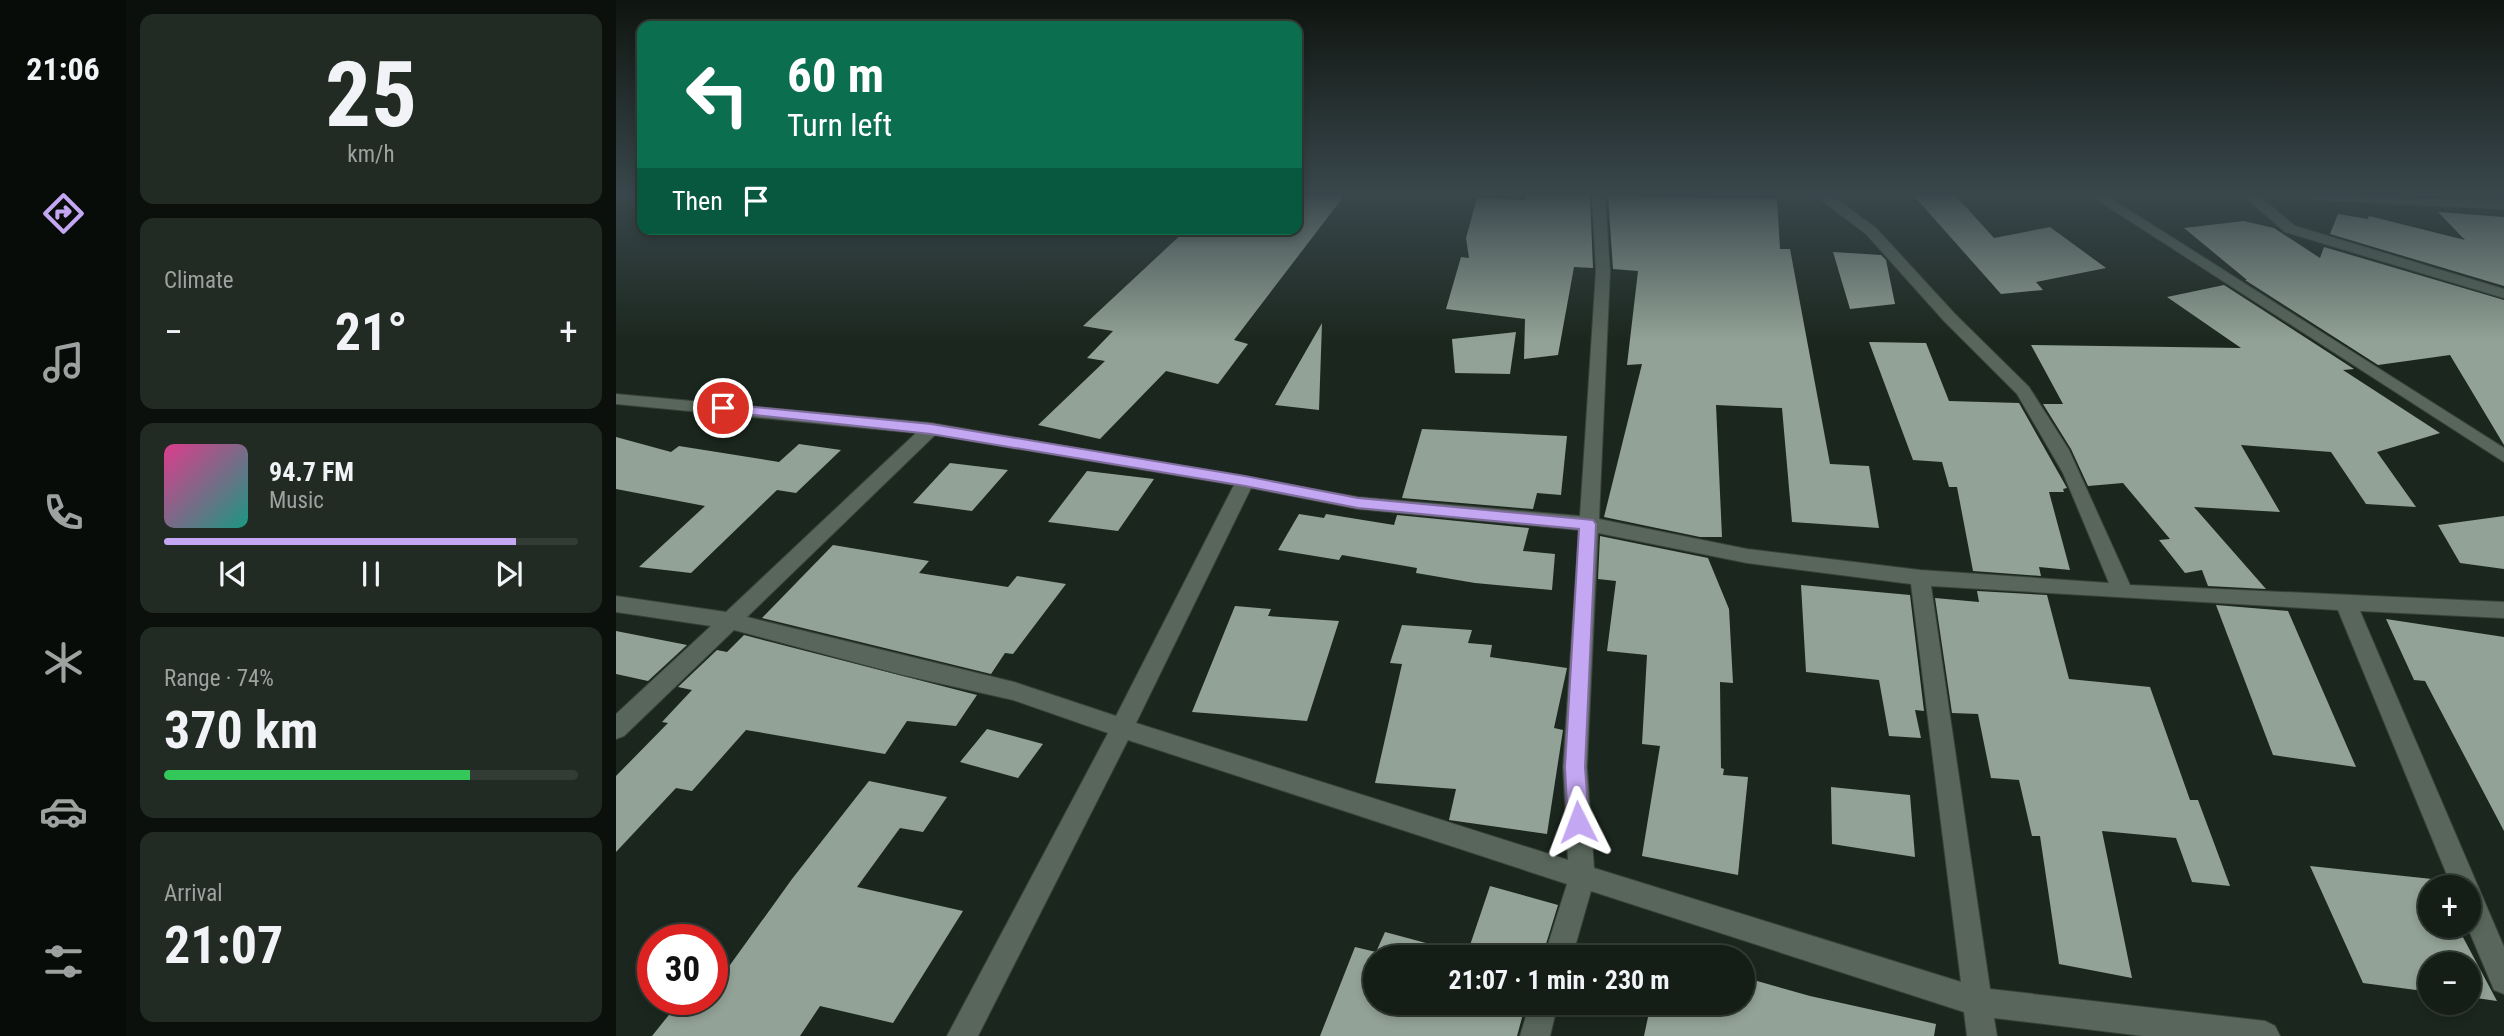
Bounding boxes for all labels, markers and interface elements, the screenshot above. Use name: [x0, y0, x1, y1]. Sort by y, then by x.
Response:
text: 25: [325, 42, 417, 148]
text: 60 m: [787, 47, 884, 104]
icon: left: [672, 49, 763, 140]
text: 21:06: [26, 50, 100, 88]
text: Turn left: [787, 106, 892, 144]
text: km/h: [347, 141, 395, 168]
icon: arrive: [737, 182, 775, 220]
text: Then: [672, 186, 723, 216]
icon: directions: [39, 189, 88, 238]
text: Climate: [164, 267, 234, 294]
text: 21°: [335, 302, 407, 363]
text: −: [164, 310, 183, 354]
text: +: [559, 310, 578, 354]
icon: music: [39, 338, 88, 387]
pin: [693, 378, 753, 438]
icon: arrive: [704, 389, 742, 427]
text: 94.7 FM: [269, 457, 354, 487]
text: Music: [269, 487, 324, 514]
icon: phone: [39, 488, 88, 537]
icon: previous: [214, 555, 252, 593]
icon: pause: [352, 555, 390, 593]
icon: next: [490, 555, 528, 593]
icon: climate: [39, 638, 88, 687]
text: Range · 74%: [164, 665, 274, 692]
text: 370 km: [164, 700, 318, 761]
position arrow: [1541, 785, 1615, 859]
icon: car: [39, 787, 88, 836]
map controls: [2418, 875, 2481, 1015]
button: +: [2418, 875, 2481, 938]
text: Arrival: [164, 880, 223, 907]
text: 21:07: [164, 915, 283, 976]
speed limit sign: 30: [637, 924, 728, 1015]
icon: filters: [39, 937, 88, 986]
button: −: [2418, 952, 2481, 1015]
text: 21:07 · 1 min · 230 m: [1449, 965, 1669, 995]

